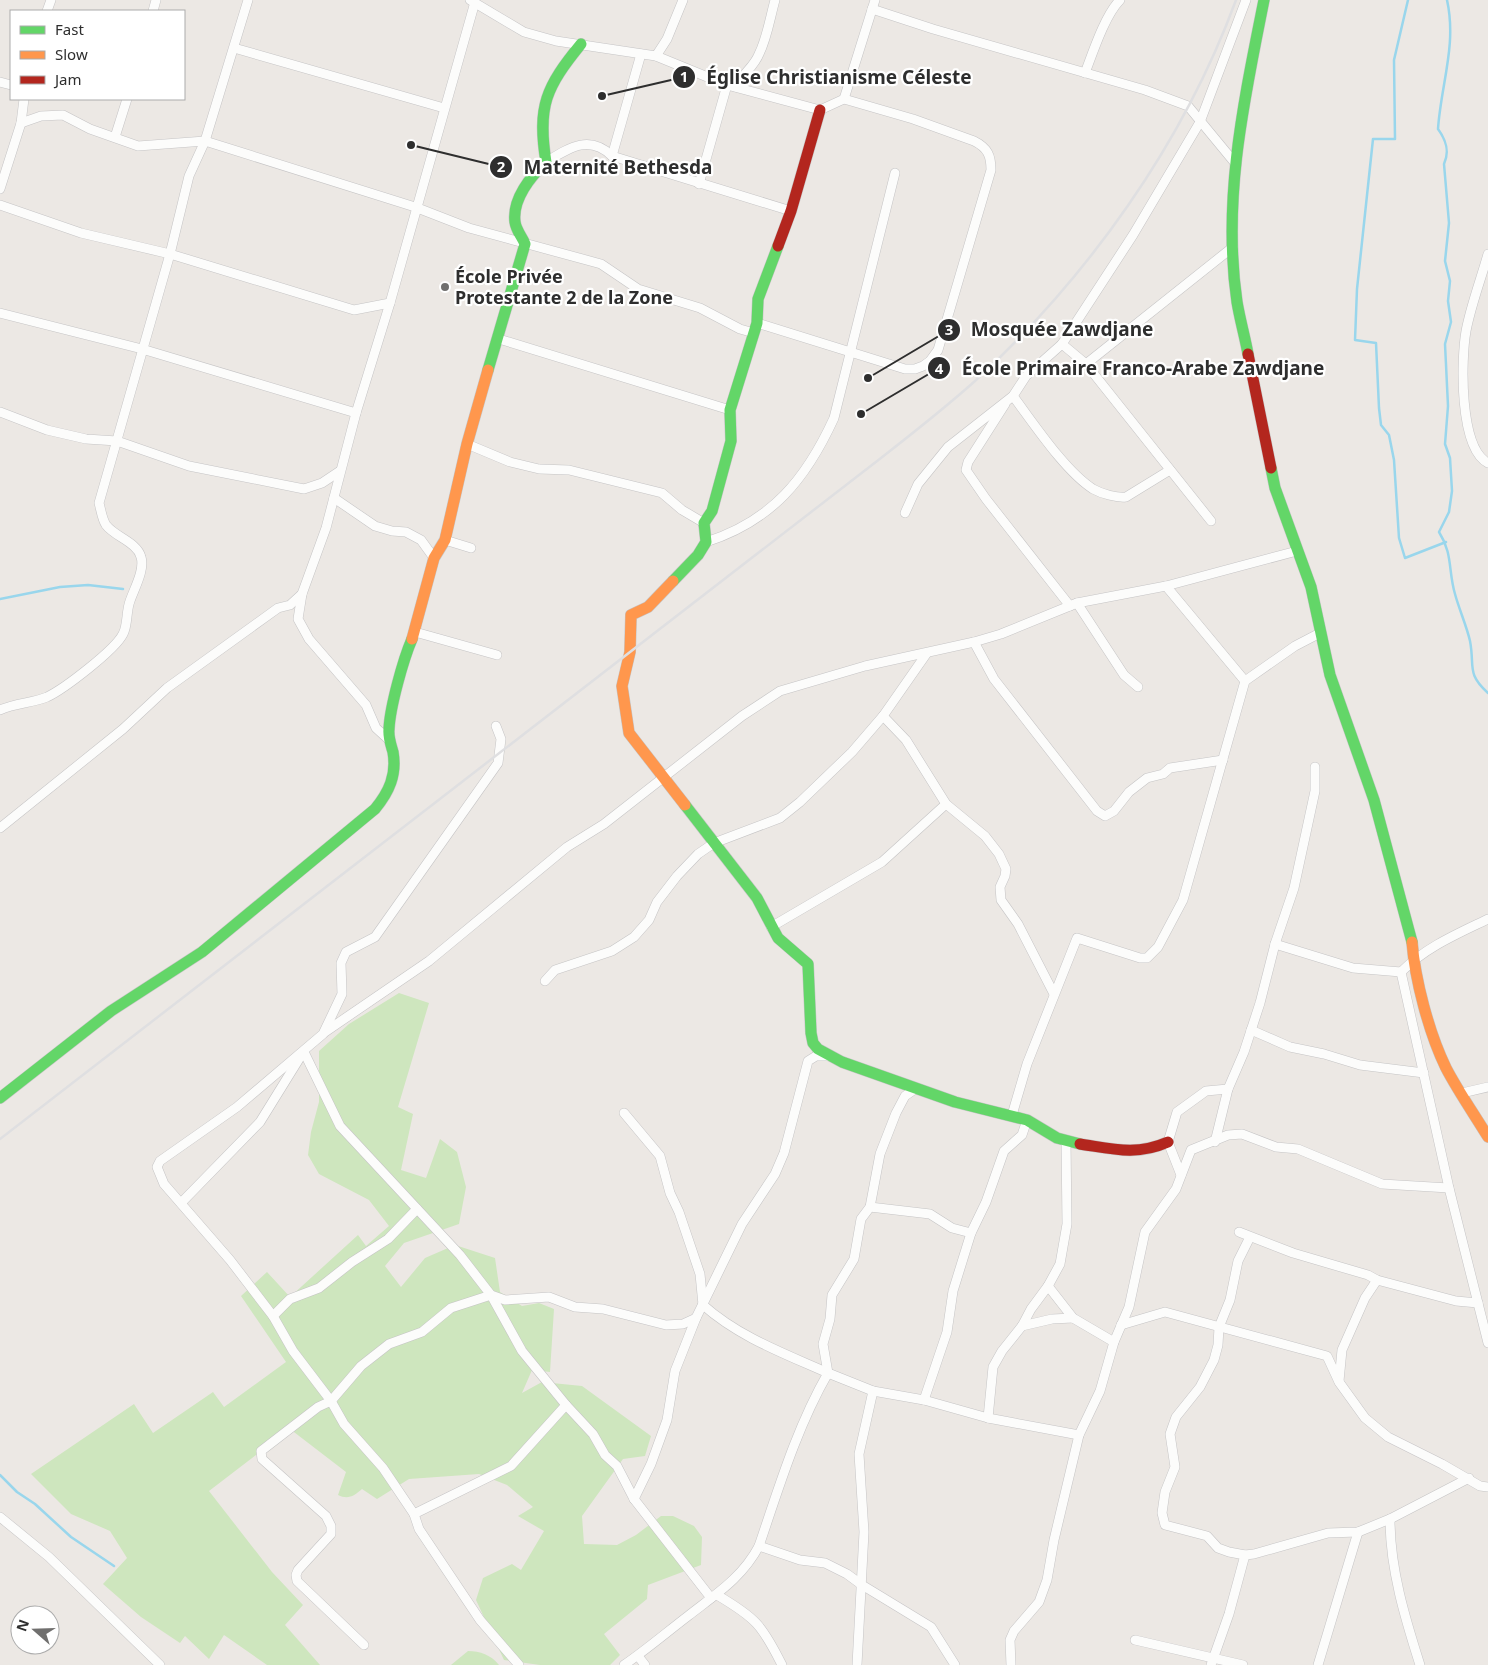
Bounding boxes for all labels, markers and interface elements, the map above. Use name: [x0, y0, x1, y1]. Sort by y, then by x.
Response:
legend: [10, 10, 185, 100]
text: Fast: [55, 19, 84, 39]
text: Slow: [55, 44, 88, 64]
callout: Église Christianisme Céleste: [672, 60, 982, 94]
text: Église Christianisme Céleste: [706, 64, 972, 90]
text: 1: [680, 66, 688, 86]
text: Jam: [53, 69, 82, 89]
callout: Maternité Bethesda: [489, 150, 723, 184]
text: Maternité Bethesda: [524, 154, 712, 180]
text: 2: [497, 156, 506, 176]
place label: École Privée Protestante 2 de la Zone: [455, 264, 673, 309]
marker: École Privée Protestante 2 de la Zone: [439, 281, 451, 293]
callout: Mosquée Zawdjane: [936, 313, 1164, 347]
text: Mosquée Zawdjane: [971, 316, 1153, 342]
text: 3: [945, 319, 953, 339]
callout: École Primaire Franco-Arabe Zawdjane: [926, 351, 1334, 385]
text: École Primaire Franco-Arabe Zawdjane: [962, 355, 1324, 381]
text: 4: [935, 358, 944, 378]
north arrow: [10, 1605, 60, 1655]
text: N: [11, 1617, 33, 1634]

